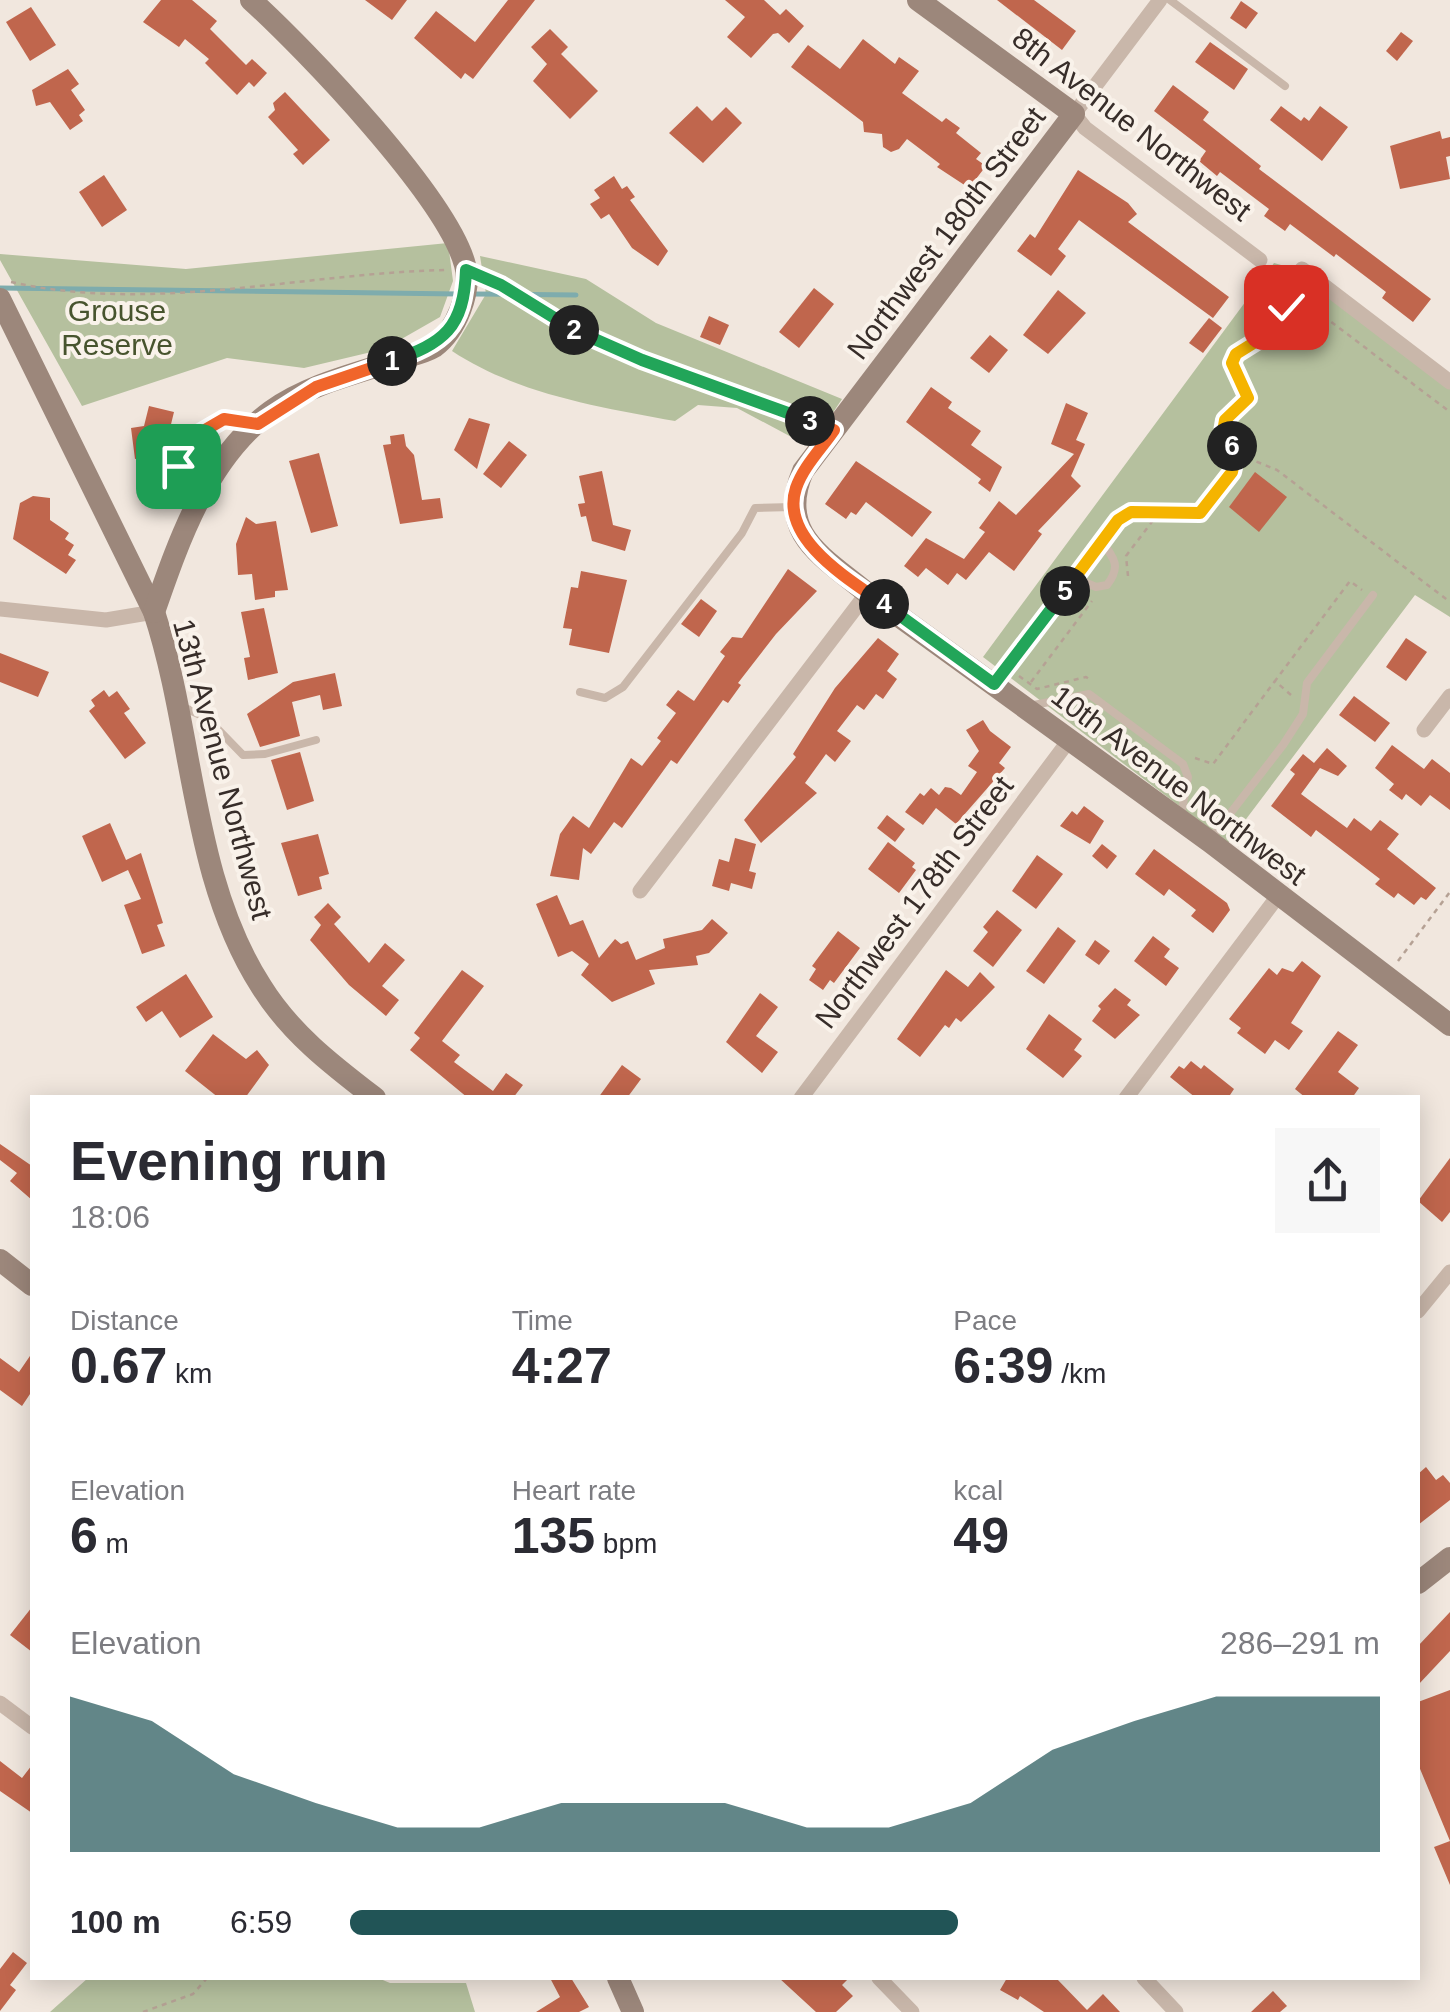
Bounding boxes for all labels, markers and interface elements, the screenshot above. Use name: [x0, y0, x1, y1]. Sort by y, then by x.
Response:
street label: 8th Avenue Northwest: [1006, 21, 1258, 228]
street label: Northwest 180th Street: [840, 100, 1052, 365]
pin: [1244, 265, 1329, 350]
icon: check: [1259, 280, 1314, 335]
park label: Grouse Reserve: [61, 294, 173, 361]
pin: 2: [549, 305, 599, 355]
text: 2: [566, 314, 582, 345]
pin: 1: [367, 336, 417, 386]
text: 1: [384, 345, 400, 376]
pin: 3: [785, 396, 835, 446]
text: 3: [802, 405, 818, 436]
pin: 6: [1207, 421, 1257, 471]
pin: [136, 424, 221, 509]
text: 6: [1224, 430, 1240, 461]
icon: arrive: [151, 439, 206, 494]
pin: 5: [1040, 566, 1090, 616]
text: 5: [1057, 575, 1073, 606]
pin: 4: [859, 579, 909, 629]
text: 4: [876, 588, 892, 619]
street label: 13th Avenue Northwest: [167, 615, 279, 923]
street label: 10th Avenue Northwest: [1045, 679, 1313, 892]
street label: Northwest 178th Street: [808, 769, 1020, 1034]
button: share: [1275, 1128, 1380, 1233]
text: Evening run: [70, 1130, 388, 1192]
text: 18:06: [70, 1199, 150, 1235]
text: Distance: [70, 1305, 179, 1336]
text: Time: [512, 1305, 573, 1336]
text: Pace: [953, 1305, 1017, 1336]
text: 0.67: [70, 1338, 167, 1394]
text: 4:27: [512, 1338, 612, 1394]
text: 6:39: [953, 1338, 1053, 1394]
text: km: [167, 1358, 212, 1389]
text: /km: [1053, 1358, 1106, 1389]
text: Elevation: [70, 1475, 185, 1506]
text: Heart rate: [512, 1475, 636, 1506]
text: kcal: [953, 1475, 1003, 1506]
text: 6: [70, 1508, 98, 1564]
text: 135: [512, 1508, 595, 1564]
text: 49: [953, 1508, 1009, 1564]
text: m: [98, 1528, 129, 1559]
text: bpm: [595, 1528, 657, 1559]
text: Elevation: [70, 1625, 202, 1661]
text: 286–291 m: [1220, 1625, 1380, 1661]
text: 100 m: [70, 1904, 161, 1940]
text: 6:59: [230, 1904, 292, 1940]

